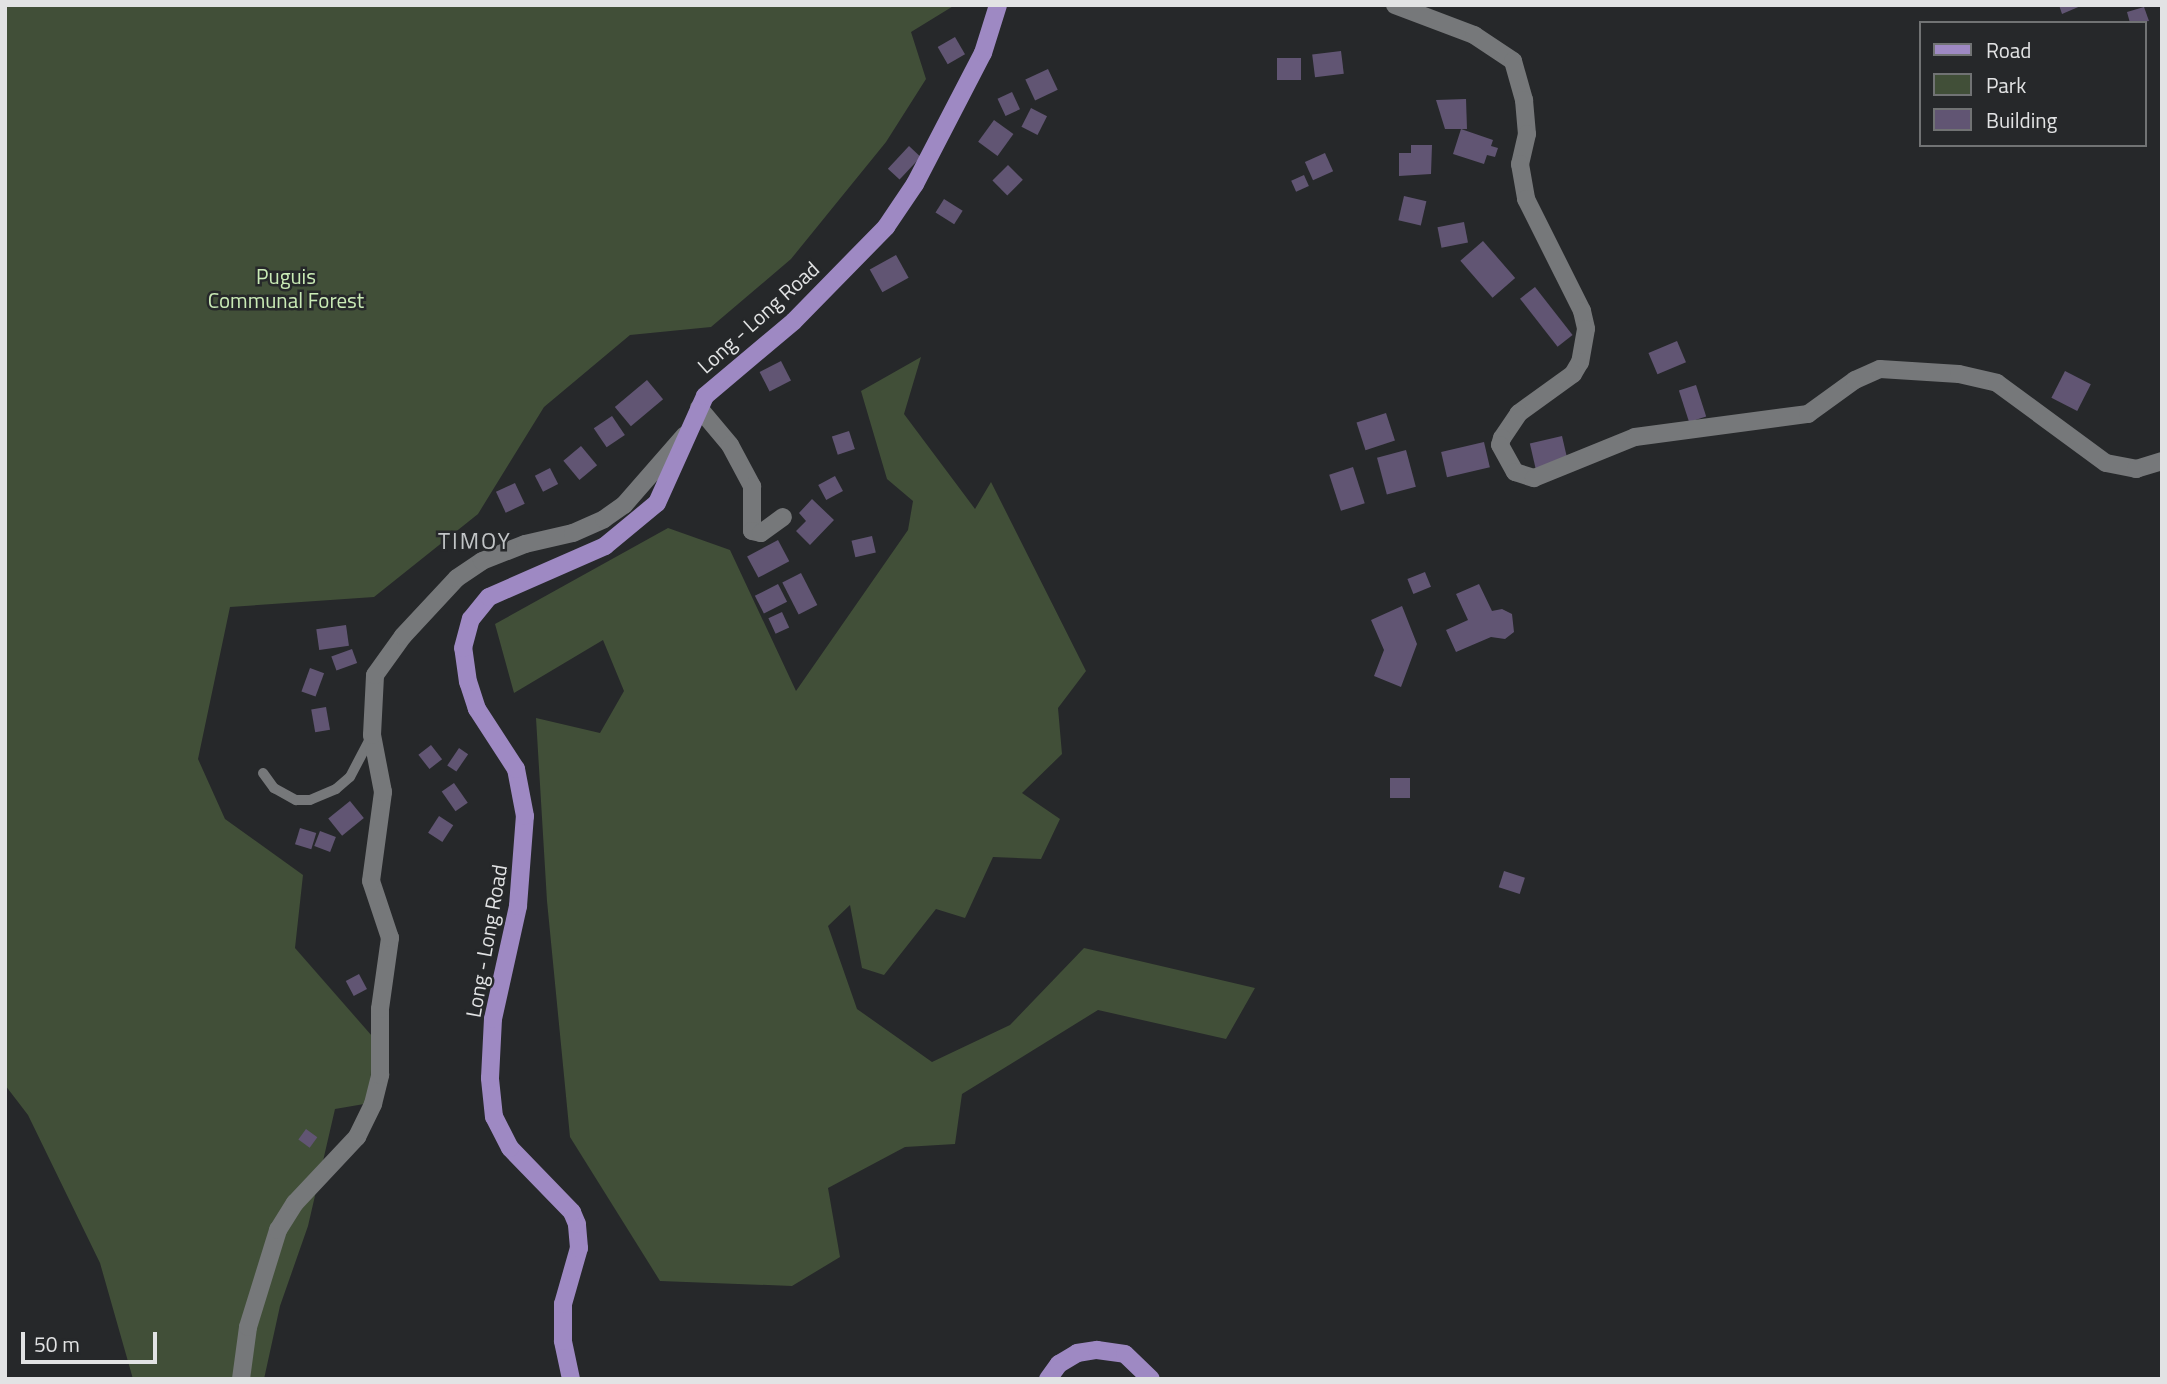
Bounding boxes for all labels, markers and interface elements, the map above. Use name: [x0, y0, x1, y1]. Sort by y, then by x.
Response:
legend: [1918, 21, 2146, 147]
text: Road: [1986, 34, 2031, 66]
text: Park: [1986, 69, 2026, 101]
text: Building: [1986, 104, 2057, 136]
street label: Long - Long Road: [692, 256, 824, 378]
park label: Puguis Communal Forest: [208, 263, 364, 313]
district label: TIMOY: [439, 527, 511, 555]
street label: Long - Long Road: [460, 863, 512, 1019]
scale bar: [24, 1318, 161, 1362]
text: 50 m: [34, 1328, 80, 1360]

